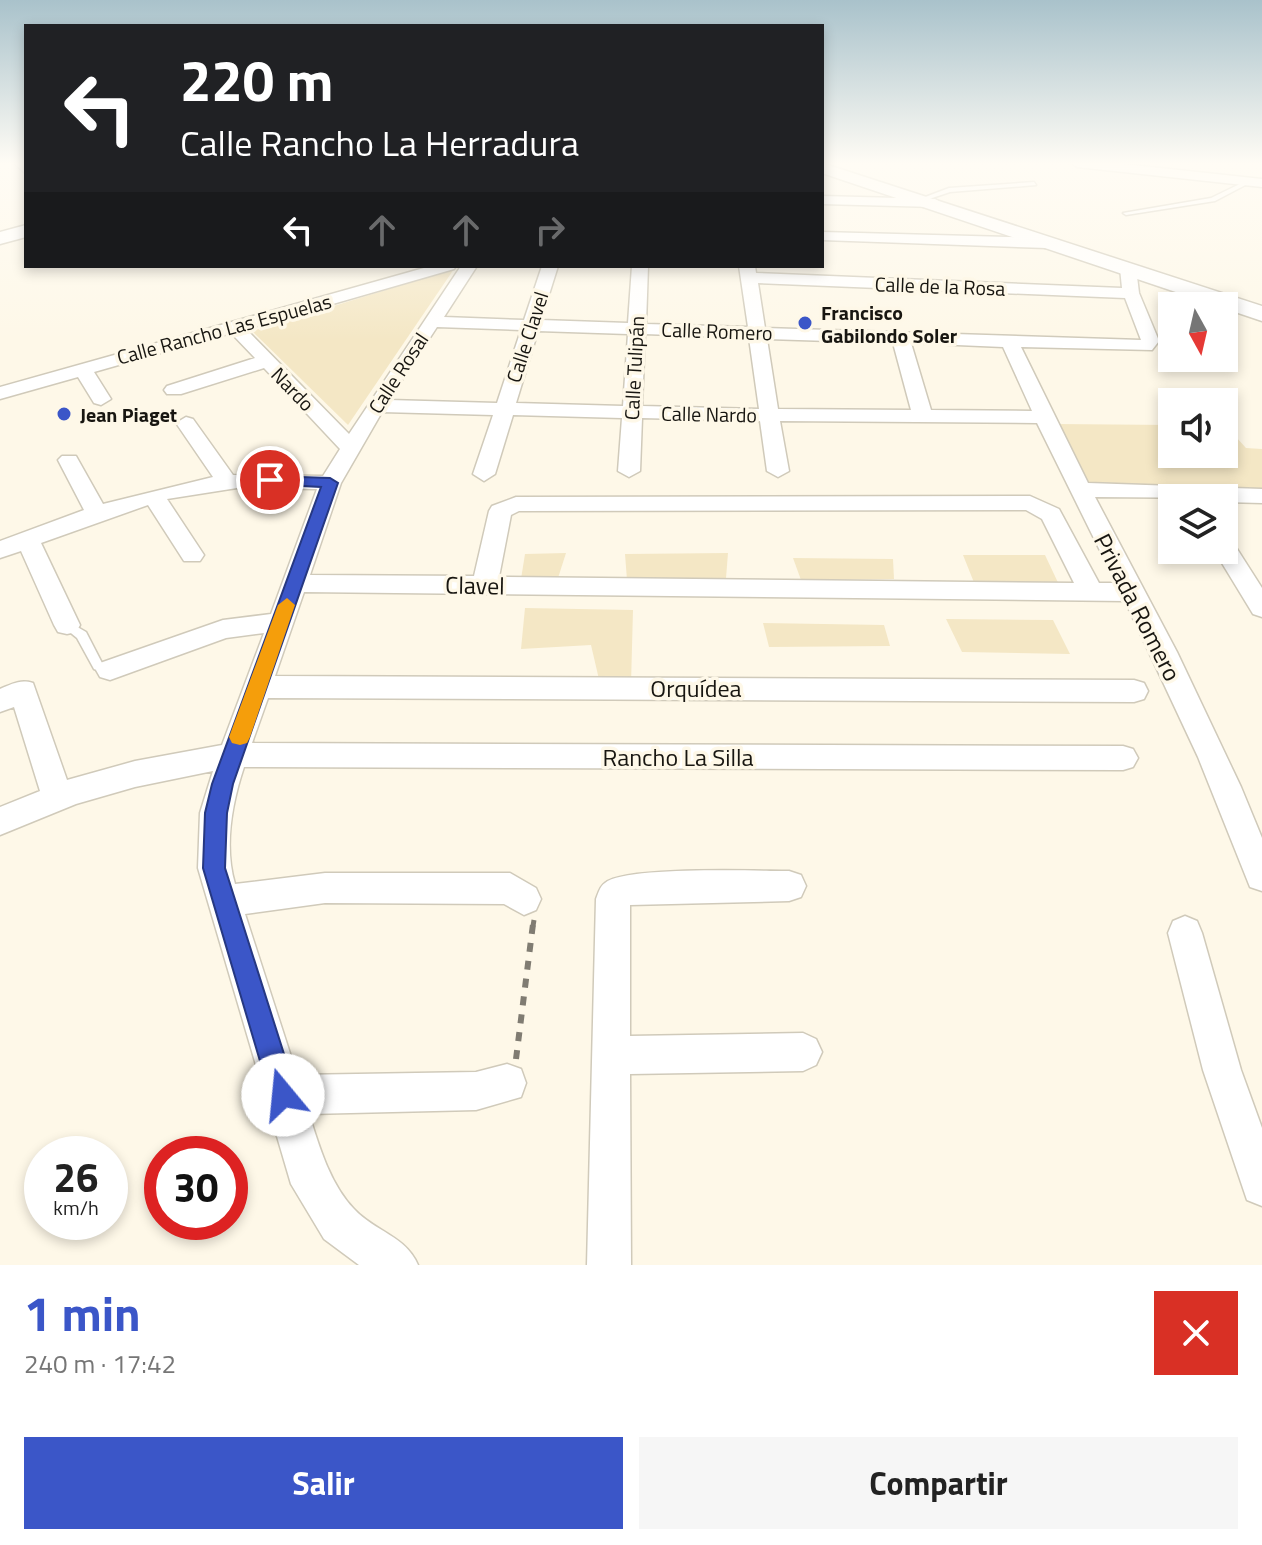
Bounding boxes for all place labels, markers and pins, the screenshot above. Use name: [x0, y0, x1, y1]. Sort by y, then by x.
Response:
place label: Francisco Gabilondo Soler: [821, 297, 958, 351]
marker: Francisco Gabilondo Soler: [796, 314, 814, 332]
place label: Jean Piaget: [80, 399, 177, 430]
marker: Jean Piaget: [55, 405, 73, 423]
pin: [236, 446, 304, 514]

